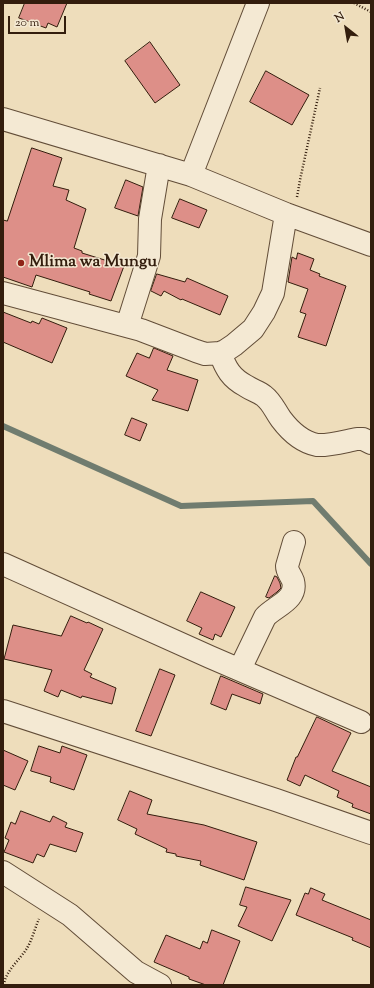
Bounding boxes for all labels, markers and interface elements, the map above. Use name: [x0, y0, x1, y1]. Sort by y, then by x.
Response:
scale bar: [10, 8, 68, 34]
north arrow: [326, 8, 366, 48]
text: N: [332, 9, 348, 27]
text: 20 m: [15, 14, 39, 32]
place label: Mlima wa Mungu: [29, 253, 157, 273]
marker: Mlima wa Mungu: [16, 258, 26, 268]

